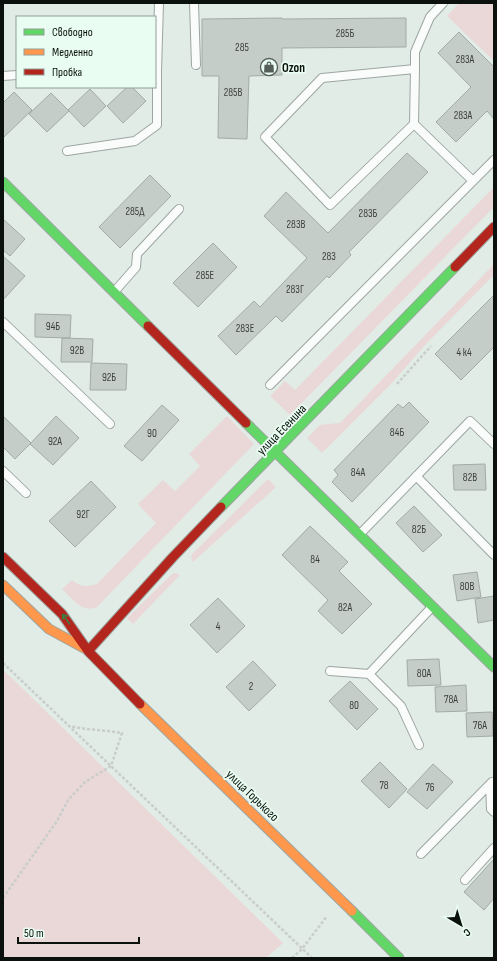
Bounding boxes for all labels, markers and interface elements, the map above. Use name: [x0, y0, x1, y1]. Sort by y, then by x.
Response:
legend: [16, 16, 156, 88]
text: Свободно: [52, 25, 93, 40]
house number: 285Б: [336, 27, 354, 40]
house number: 285: [235, 41, 249, 54]
text: Медленно: [52, 45, 93, 60]
house number: 283А: [456, 53, 475, 66]
shop icon: Ozon: [259, 57, 279, 77]
place label: Ozon: [282, 60, 305, 76]
text: Пробка: [52, 65, 83, 80]
house number: 285В: [224, 86, 242, 99]
house number: 283А: [454, 109, 473, 122]
house number: 285Д: [125, 205, 145, 218]
house number: 283Б: [359, 207, 378, 220]
house number: 283В: [287, 218, 306, 231]
house number: 283: [322, 250, 336, 263]
house number: 285Е: [196, 269, 214, 282]
house number: 283Г: [286, 283, 304, 296]
house number: 94Б: [46, 320, 60, 333]
house number: 283Е: [236, 322, 254, 335]
house number: 92В: [70, 344, 84, 357]
house number: 4 к4: [456, 346, 472, 359]
house number: 92Б: [102, 371, 116, 384]
street label: улица Есенина: [254, 401, 310, 458]
house number: 84Б: [390, 426, 404, 439]
house number: 90: [147, 427, 157, 440]
house number: 92А: [48, 435, 62, 448]
house number: 84А: [351, 466, 365, 479]
house number: 82В: [463, 471, 477, 484]
house number: 92Г: [76, 508, 90, 521]
house number: 82Б: [412, 523, 426, 536]
house number: 84: [310, 553, 320, 566]
house number: 80В: [460, 580, 474, 593]
house number: 82А: [338, 601, 352, 614]
one-way arrow: [61, 614, 70, 625]
house number: 4: [216, 620, 221, 633]
house number: 80А: [417, 667, 431, 680]
house number: 2: [249, 680, 254, 693]
house number: 78А: [444, 693, 458, 706]
house number: 80: [349, 699, 359, 712]
house number: 76А: [473, 719, 487, 732]
street label: улица Горького: [222, 766, 282, 825]
house number: 78: [379, 779, 389, 792]
house number: 76: [425, 781, 435, 794]
north arrow: [441, 905, 481, 945]
scale bar: [18, 919, 139, 945]
text: 50 m: [24, 926, 44, 941]
text: С: [460, 926, 473, 940]

